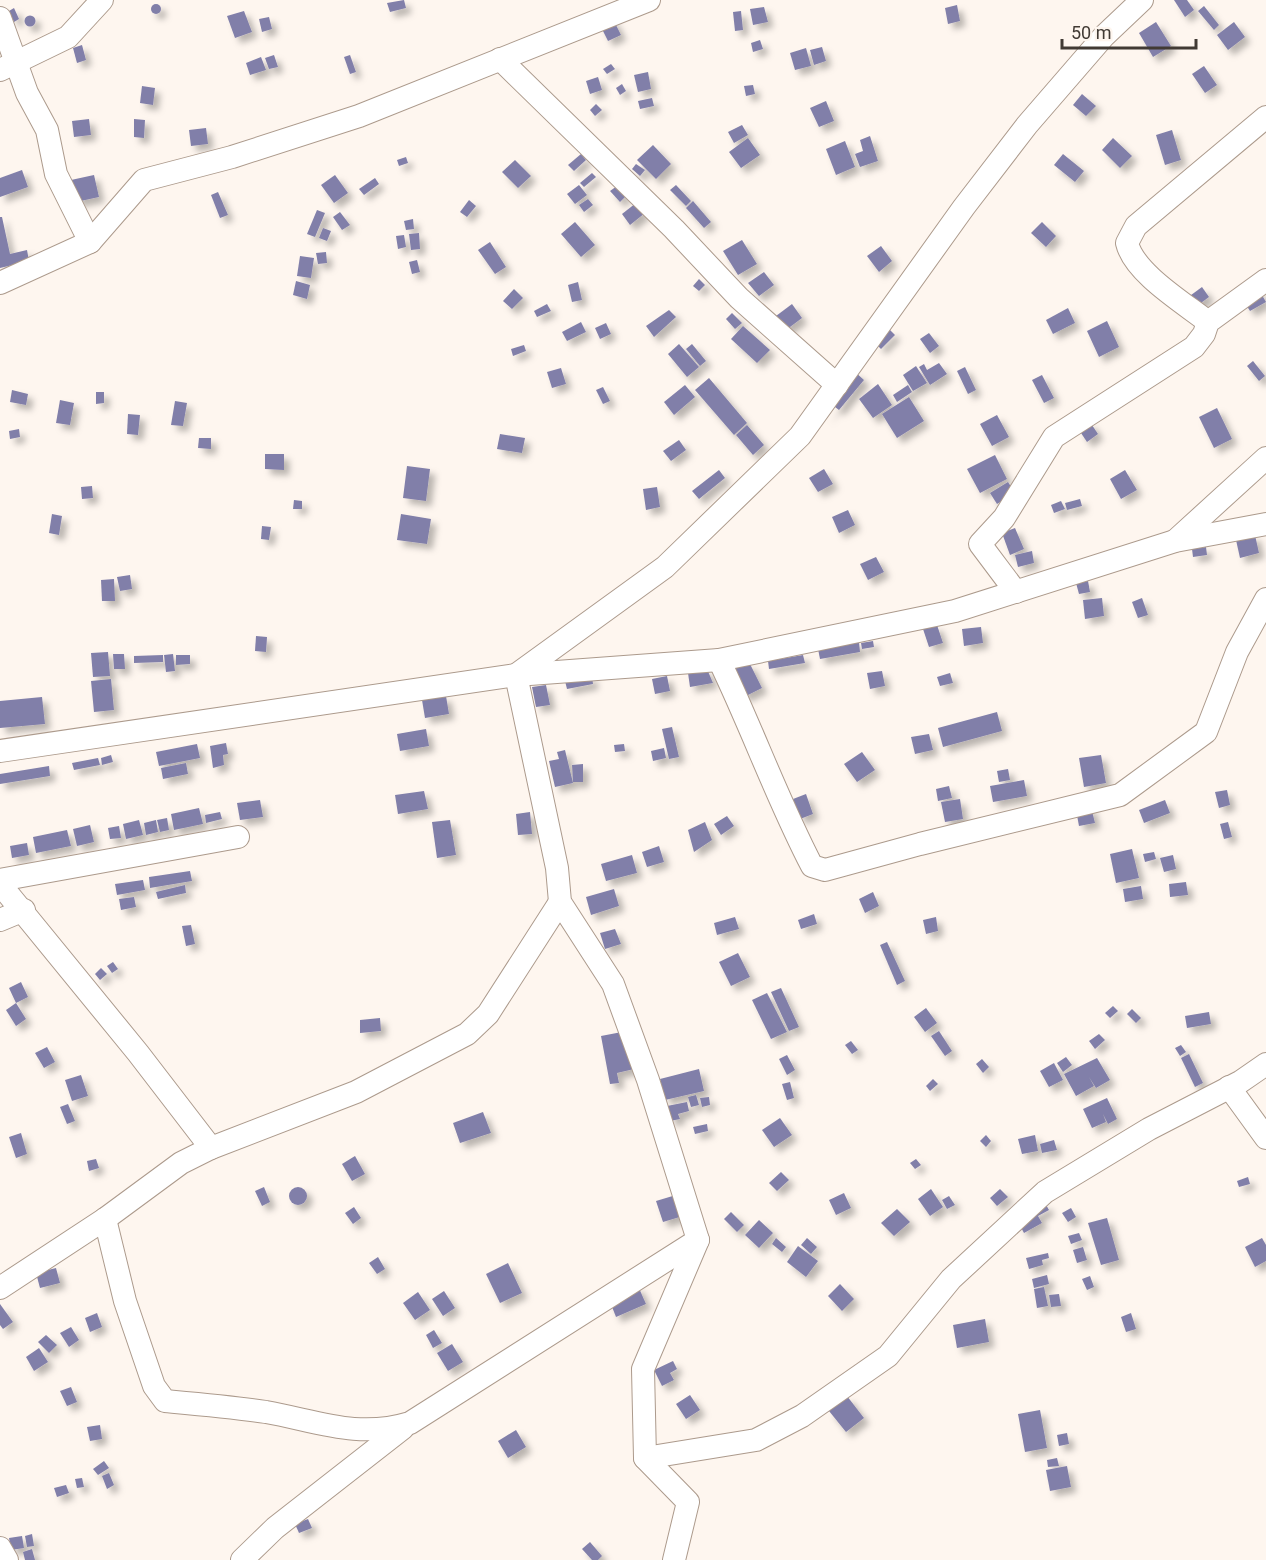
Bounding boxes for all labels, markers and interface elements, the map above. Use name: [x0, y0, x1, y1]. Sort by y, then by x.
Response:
scale bar: [1062, 12, 1196, 50]
text: 50 m: [1071, 22, 1111, 43]

